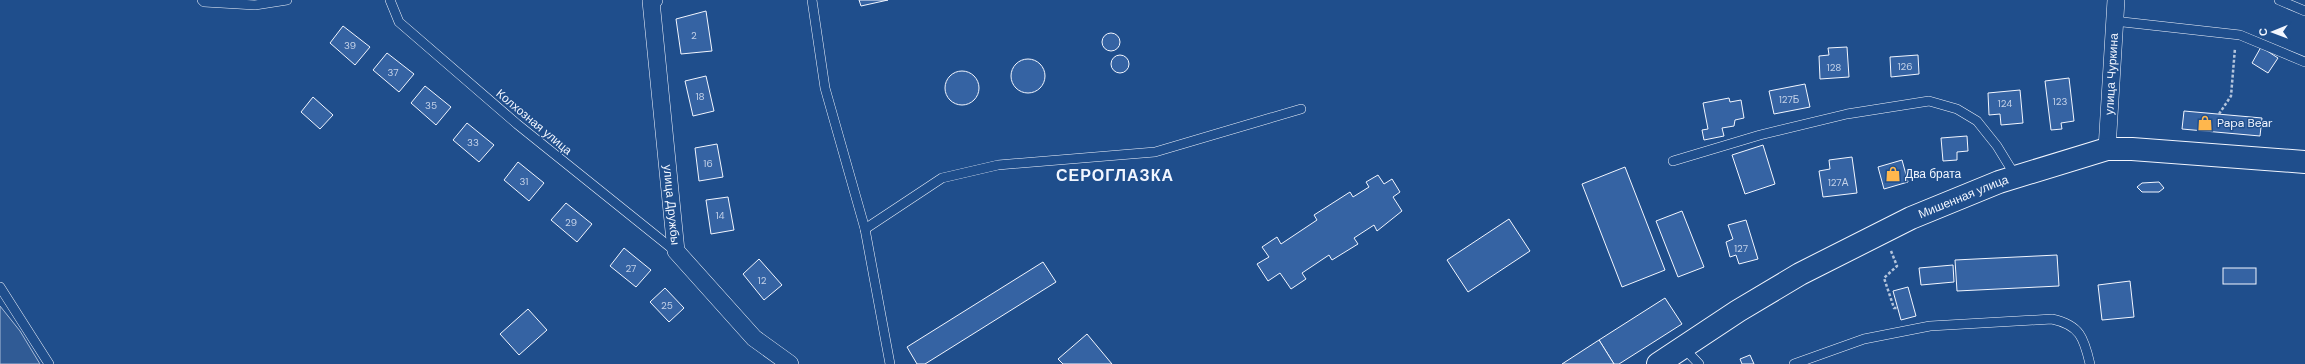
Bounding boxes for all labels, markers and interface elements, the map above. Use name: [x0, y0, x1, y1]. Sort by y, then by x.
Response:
north arrow: [2253, 12, 2293, 52]
text: С: [2256, 28, 2270, 36]
house number: 2: [691, 29, 697, 42]
street label: улица Чуркина: [2101, 32, 2122, 116]
house number: 39: [344, 39, 356, 52]
house number: 126: [1897, 60, 1913, 73]
house number: 128: [1827, 61, 1841, 74]
house number: 37: [387, 66, 399, 79]
street label: Колхозная улица: [493, 86, 576, 159]
house number: 18: [695, 90, 705, 103]
house number: 127Б: [1779, 93, 1800, 106]
house number: 123: [2053, 95, 2067, 108]
house number: 124: [1998, 97, 2012, 110]
house number: 35: [425, 99, 437, 112]
shop icon: Papa Bear: [2196, 114, 2214, 132]
place label: Papa Bear: [2217, 115, 2273, 131]
house number: 33: [467, 136, 479, 149]
house number: 16: [703, 157, 713, 170]
street label: улица Дружбы: [659, 164, 683, 246]
district label: СЕРОГЛАЗКА: [1056, 165, 1174, 186]
shop icon: Два брата: [1884, 165, 1902, 183]
place label: Два брата: [1905, 166, 1962, 182]
street label: Мишенная улица: [1916, 172, 2011, 222]
house number: 31: [520, 175, 528, 188]
house number: 127А: [1828, 176, 1849, 189]
house number: 14: [715, 209, 725, 222]
house number: 29: [565, 216, 577, 229]
house number: 127: [1734, 242, 1748, 255]
house number: 27: [626, 262, 636, 275]
house number: 12: [758, 274, 767, 287]
house number: 25: [661, 299, 673, 312]

